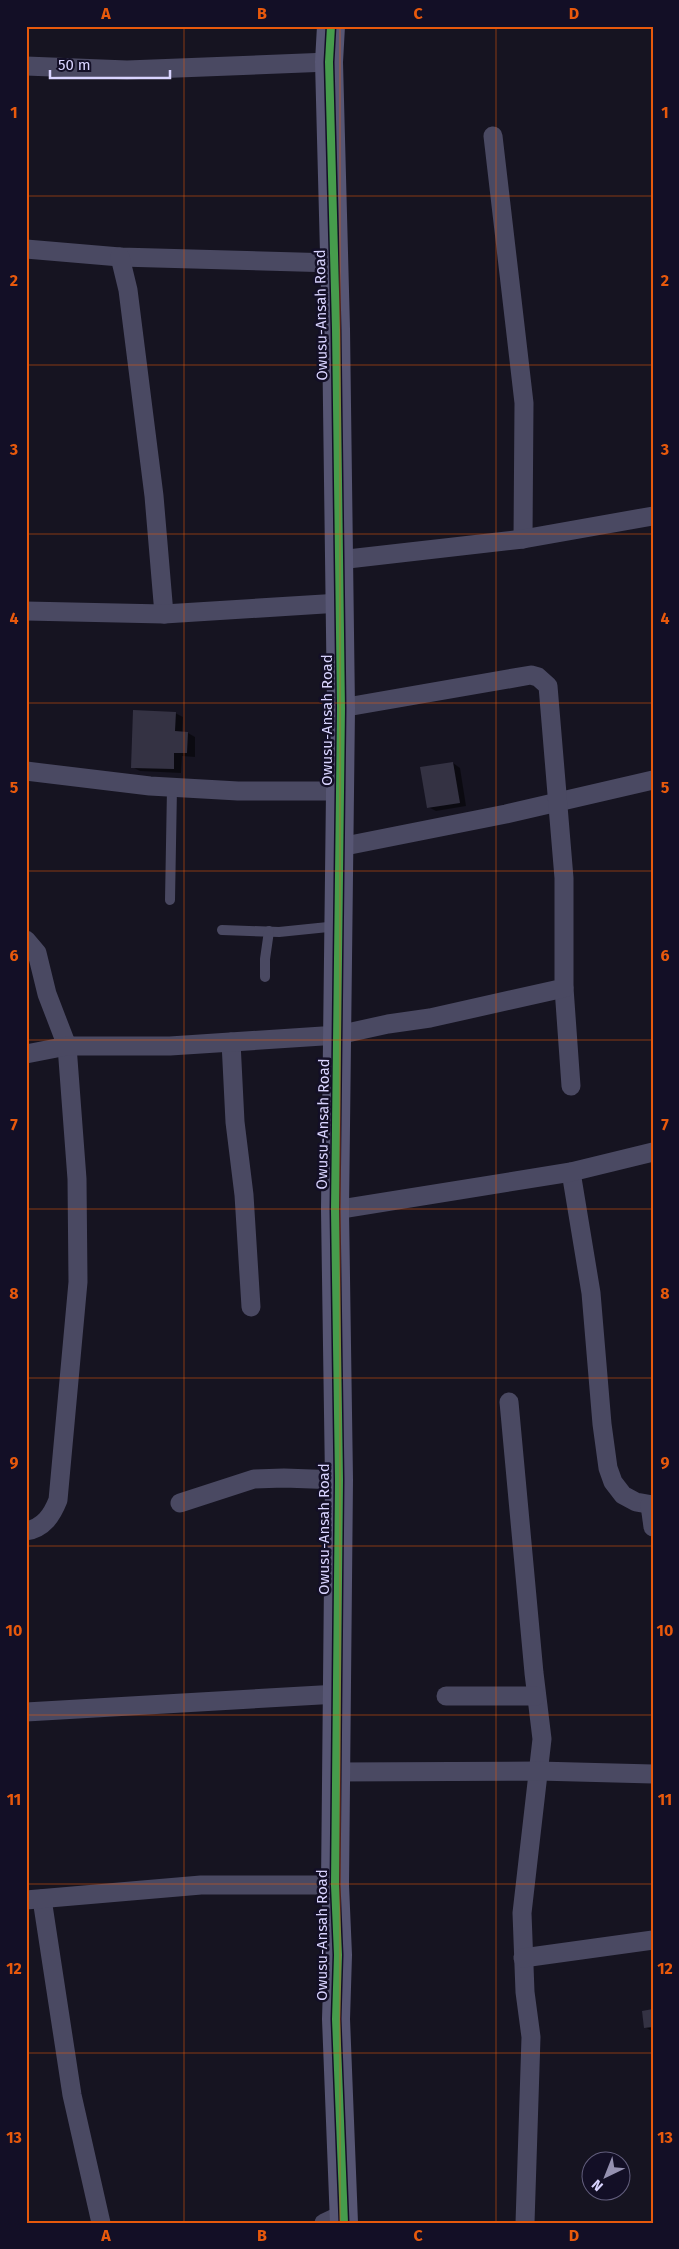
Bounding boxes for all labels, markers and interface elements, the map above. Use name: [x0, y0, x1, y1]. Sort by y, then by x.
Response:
text: A: [100, 4, 111, 23]
text: B: [257, 4, 267, 23]
text: C: [413, 4, 423, 23]
text: D: [569, 4, 579, 23]
scale bar: [50, 48, 170, 80]
text: 50 m: [58, 56, 91, 74]
text: 1: [10, 103, 18, 122]
text: 1: [661, 103, 669, 122]
street label: Owusu-Ansah Road: [311, 249, 331, 381]
text: 2: [10, 271, 18, 290]
text: 2: [661, 271, 669, 290]
text: 3: [9, 440, 18, 459]
text: 3: [660, 440, 669, 459]
text: 4: [9, 609, 19, 628]
text: 4: [660, 609, 670, 628]
street label: Owusu-Ansah Road: [318, 654, 336, 786]
text: 5: [10, 778, 19, 797]
text: 5: [661, 778, 670, 797]
text: 6: [9, 946, 19, 965]
text: 6: [660, 946, 670, 965]
street label: Owusu-Ansah Road: [313, 1058, 333, 1190]
text: 7: [10, 1115, 18, 1134]
text: 7: [661, 1115, 669, 1134]
text: 8: [9, 1284, 19, 1303]
text: 8: [660, 1284, 670, 1303]
text: 9: [10, 1453, 19, 1472]
text: 9: [661, 1453, 670, 1472]
street label: Owusu-Ansah Road: [315, 1463, 333, 1595]
text: 10: [6, 1621, 22, 1640]
text: 10: [657, 1621, 673, 1640]
text: 11: [7, 1790, 21, 1809]
text: 11: [658, 1790, 672, 1809]
street label: Owusu-Ansah Road: [313, 1869, 331, 2001]
text: 12: [6, 1959, 22, 1978]
text: 12: [657, 1959, 673, 1978]
text: 13: [6, 2128, 22, 2147]
text: 13: [657, 2128, 673, 2147]
north arrow: [582, 2152, 632, 2202]
text: N: [588, 2176, 607, 2195]
text: A: [100, 2226, 111, 2245]
text: B: [257, 2226, 267, 2245]
text: C: [413, 2226, 423, 2245]
text: D: [569, 2226, 579, 2245]

